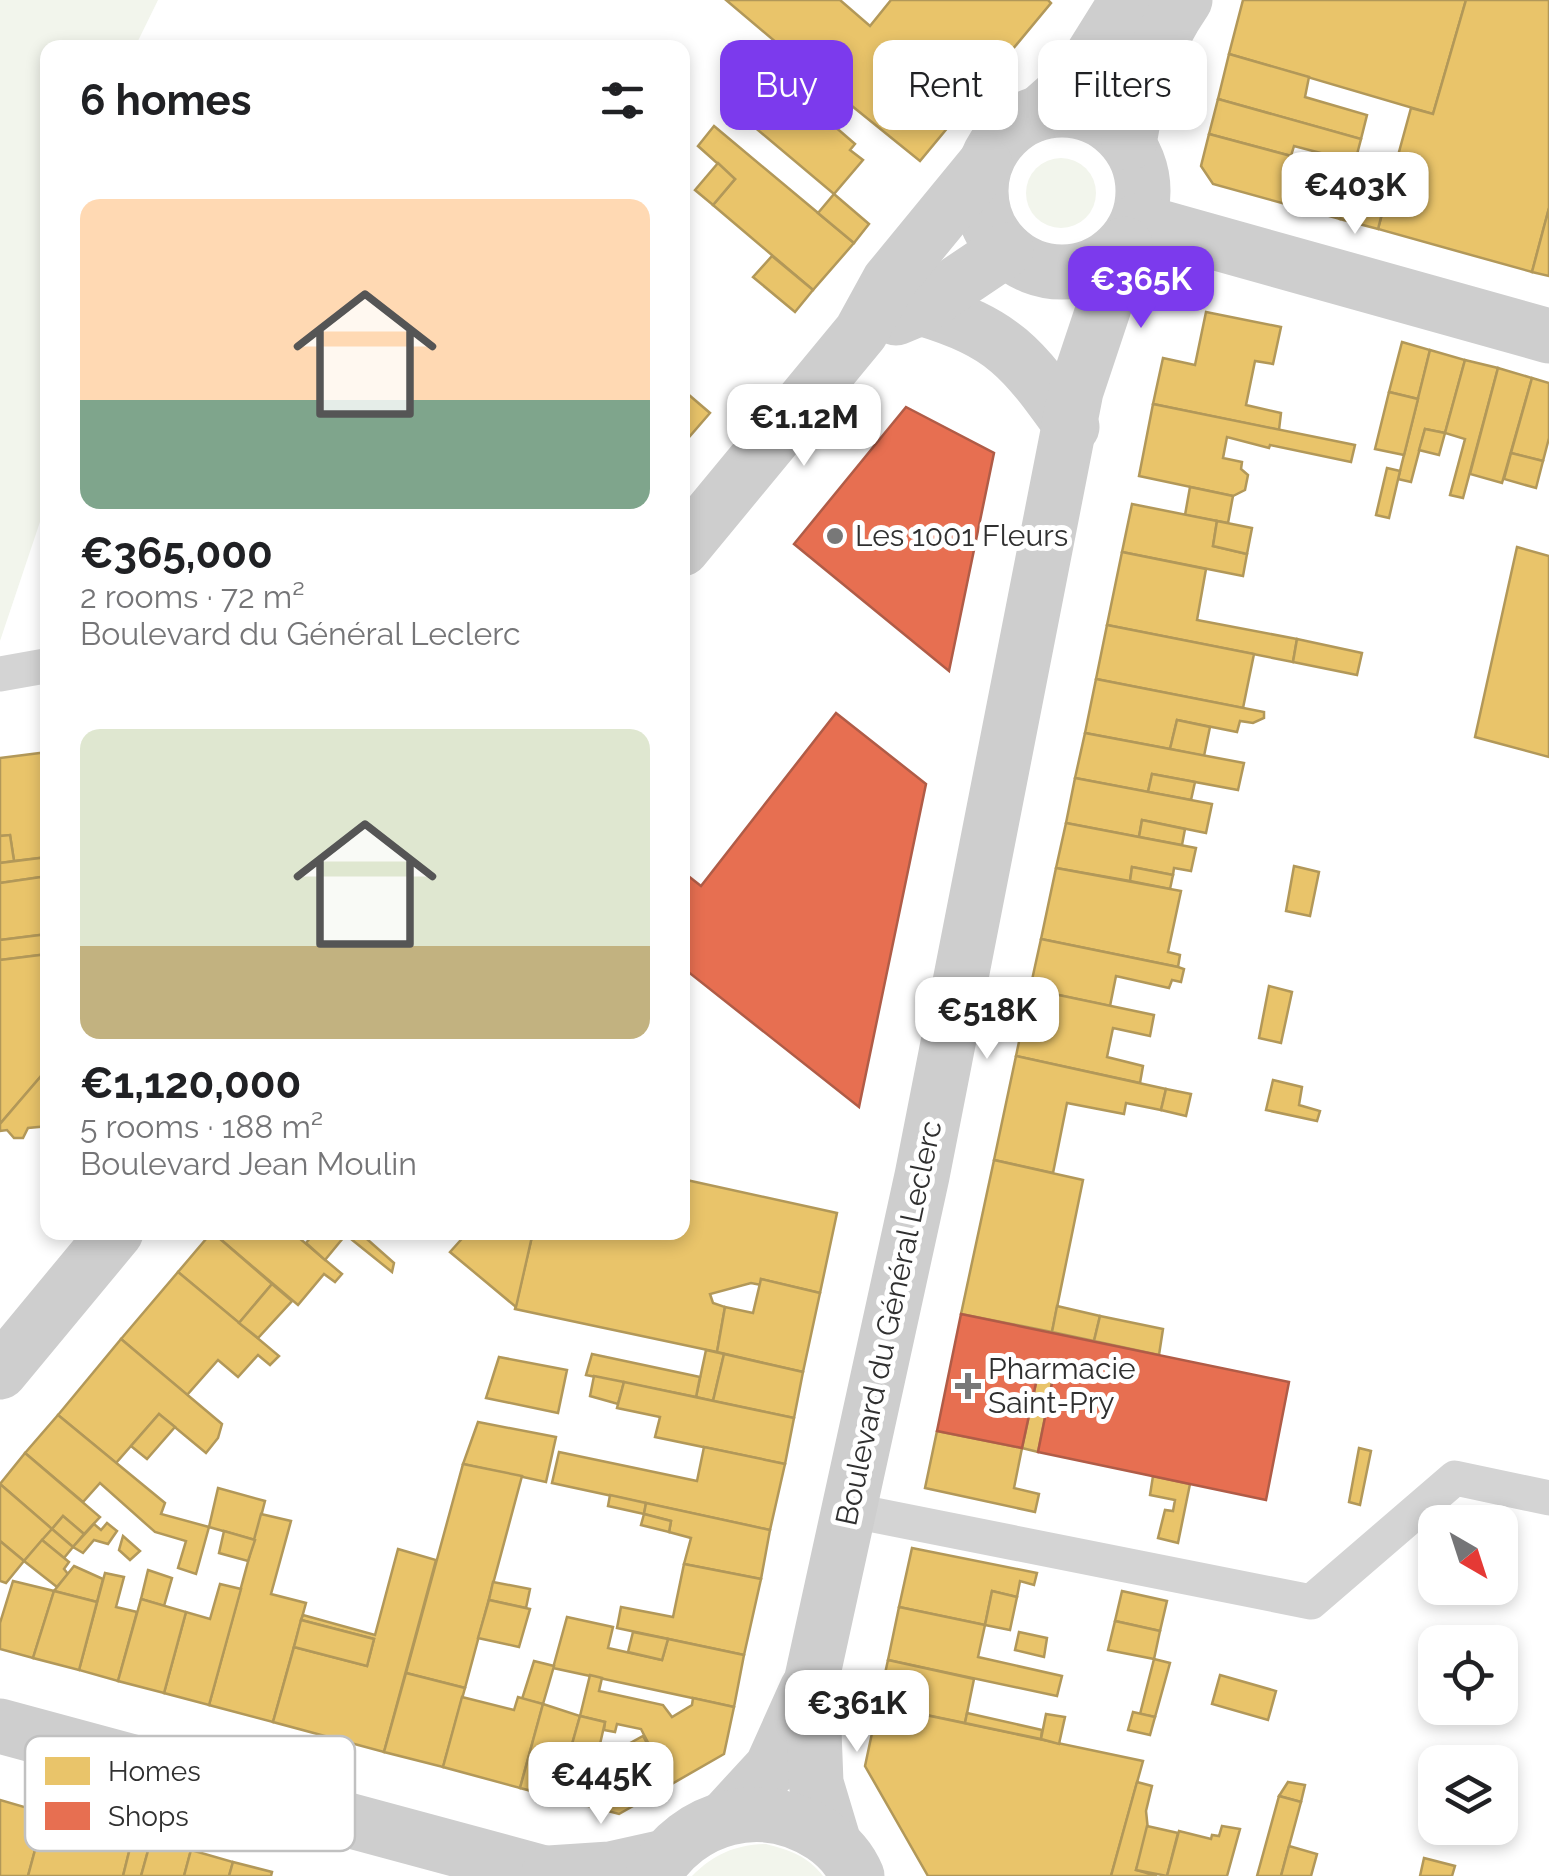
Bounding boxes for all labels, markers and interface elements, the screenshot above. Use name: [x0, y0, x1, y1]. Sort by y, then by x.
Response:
chip: Buy: [720, 40, 853, 130]
chip: Rent: [873, 40, 1018, 130]
chip: Filters: [1038, 40, 1207, 130]
icon: filters: [595, 73, 650, 128]
text: 6 homes: [80, 76, 251, 125]
pin: €403K: [1285, 152, 1425, 237]
text: €403K: [1304, 166, 1406, 203]
pin: €365K: [1071, 246, 1211, 331]
text: €365K: [1090, 260, 1192, 297]
icon: home: [275, 264, 455, 444]
pin: €1.12M: [723, 384, 885, 469]
text: €1.12M: [749, 398, 859, 435]
place label: Les 1001 Fleurs: [855, 518, 1068, 553]
marker: Les 1001 Fleurs: [824, 525, 846, 547]
text: €365,000: [80, 529, 273, 578]
text: 2 rooms · 72 m²: [80, 578, 305, 615]
text: Boulevard du Général Leclerc: [80, 615, 520, 652]
icon: home: [275, 794, 455, 974]
pin: €518K: [917, 977, 1057, 1062]
text: €518K: [937, 991, 1037, 1028]
text: €1,120,000: [80, 1059, 301, 1108]
text: 5 rooms · 188 m²: [80, 1108, 323, 1145]
street label: Boulevard du Général Leclerc: [828, 1117, 949, 1528]
text: Boulevard Jean Moulin: [80, 1145, 417, 1182]
place label: Pharmacie Saint-Pry: [988, 1351, 1136, 1420]
marker: Pharmacie Saint-Pry: [957, 1375, 979, 1397]
north arrow: [1418, 1505, 1518, 1605]
map controls: [1418, 1505, 1518, 1845]
button: locate: [1418, 1625, 1518, 1725]
pin: €361K: [787, 1670, 927, 1755]
text: €361K: [807, 1684, 907, 1721]
legend: [25, 1736, 355, 1851]
pin: €445K: [531, 1742, 671, 1827]
button: layers: [1418, 1745, 1518, 1845]
text: Homes: [108, 1755, 201, 1788]
text: €445K: [550, 1756, 652, 1793]
text: Shops: [108, 1800, 189, 1833]

